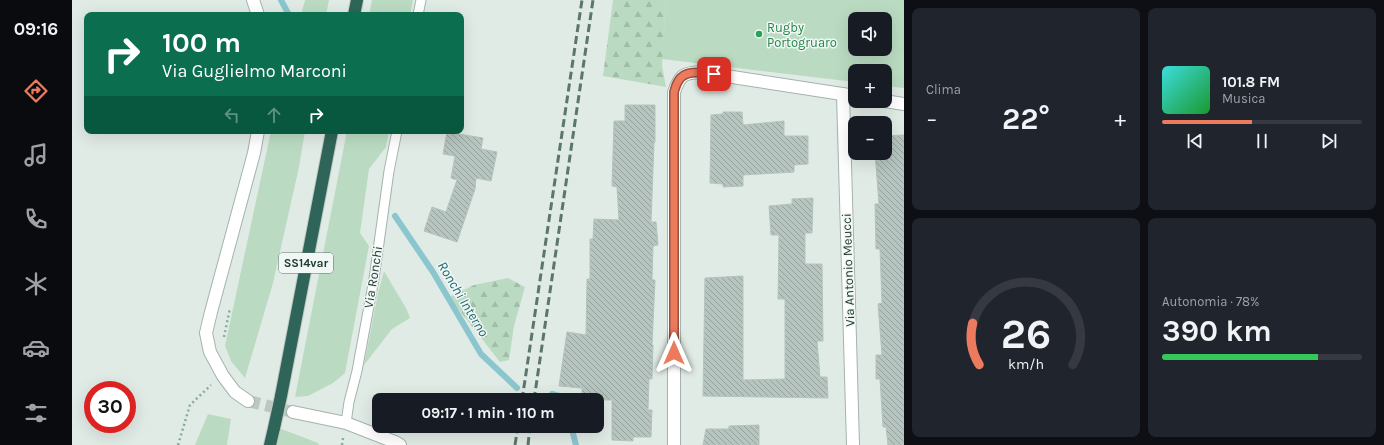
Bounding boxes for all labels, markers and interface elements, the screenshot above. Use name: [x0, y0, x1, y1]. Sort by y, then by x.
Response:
map controls: [848, 12, 892, 160]
button: sound: [848, 12, 892, 56]
text: 09:16: [14, 18, 58, 40]
place label: Rugby Portogruaro: [767, 20, 837, 50]
text: 100 m: [162, 26, 241, 59]
icon: right: [96, 28, 148, 80]
marker: Rugby Portogruaro: [754, 29, 764, 39]
pin: [697, 57, 731, 91]
text: Via Guglielmo Marconi: [162, 60, 347, 82]
icon: arrive: [703, 63, 725, 85]
button: +: [848, 64, 892, 108]
text: 101.8 FM: [1222, 73, 1280, 91]
icon: directions: [22, 77, 50, 105]
text: Clima: [926, 82, 961, 97]
text: Musica: [1222, 91, 1265, 106]
text: 22°: [1002, 101, 1050, 137]
icon: left: [221, 104, 243, 126]
icon: ahead: [263, 104, 285, 126]
icon: right: [305, 104, 327, 126]
text: −: [926, 106, 938, 132]
text: +: [1114, 106, 1126, 132]
button: −: [848, 116, 892, 160]
icon: previous: [1184, 130, 1206, 152]
icon: pause: [1251, 130, 1273, 152]
icon: next: [1318, 130, 1340, 152]
icon: music: [22, 141, 50, 169]
icon: phone: [22, 205, 50, 233]
street label: Via Antonio Meucci: [839, 213, 857, 327]
street label: Via Ronchi: [361, 245, 385, 309]
road number: SS14var: [279, 253, 333, 273]
water label: Ronchi Interno: [434, 258, 492, 340]
icon: climate: [22, 270, 50, 298]
text: Autonomia · 78%: [1162, 294, 1260, 309]
text: 26: [1001, 310, 1051, 358]
text: 390 km: [1162, 313, 1272, 349]
position arrow: [653, 332, 695, 374]
icon: car: [22, 334, 50, 362]
text: km/h: [1008, 356, 1044, 373]
speed limit sign: 30: [84, 381, 136, 433]
icon: filters: [22, 399, 50, 427]
text: 09:17 · 1 min · 110 m: [422, 404, 554, 422]

